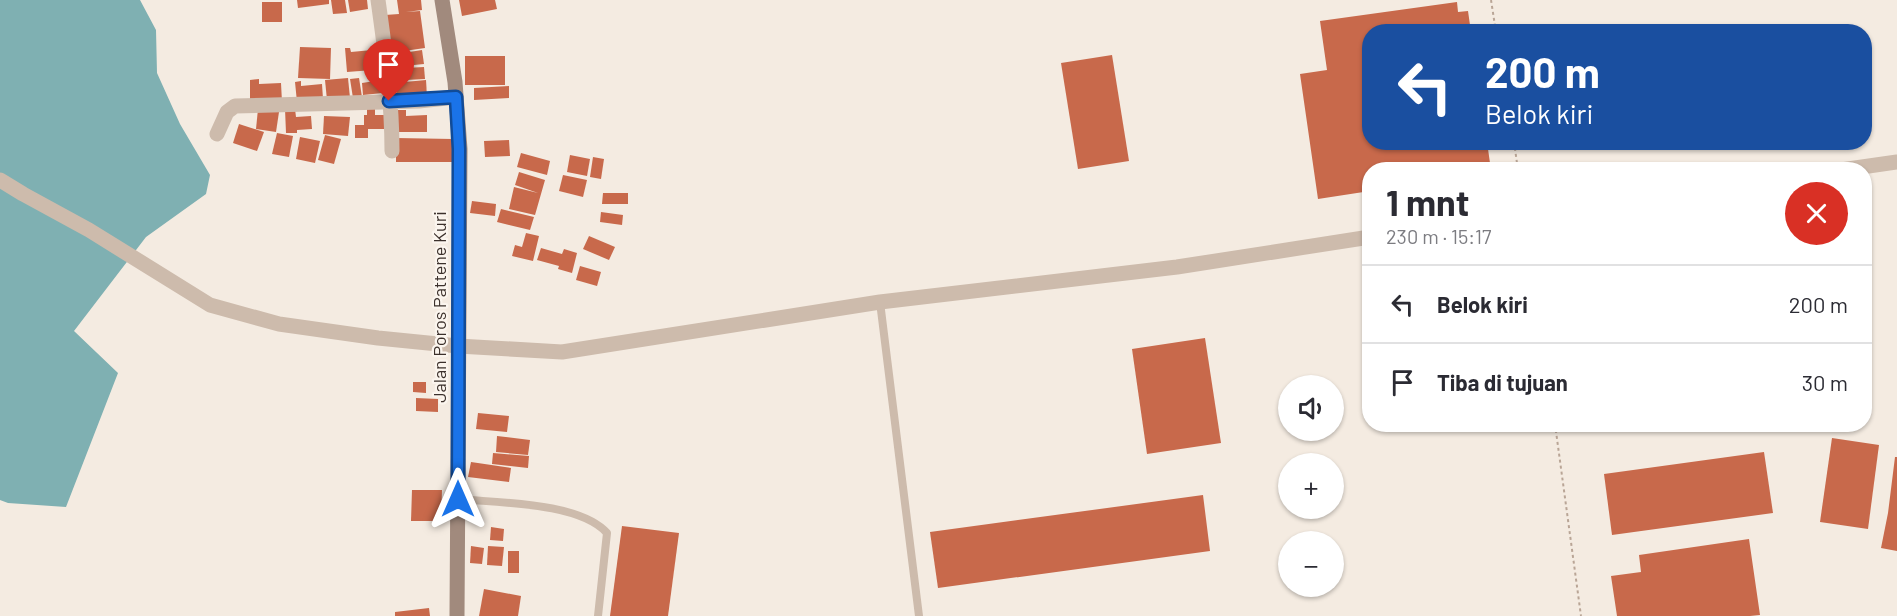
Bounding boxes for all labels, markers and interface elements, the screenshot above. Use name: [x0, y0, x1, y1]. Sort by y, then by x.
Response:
pin: [363, 39, 414, 101]
text: 200 m: [1485, 46, 1600, 96]
icon: arrive: [372, 48, 405, 81]
icon: left: [1386, 48, 1464, 126]
text: Belok kiri: [1485, 97, 1593, 129]
text: 1 mnt: [1386, 180, 1469, 223]
button: close: [1785, 182, 1848, 245]
street label: Jalan Poros Pattene Kuri: [428, 211, 450, 403]
text: 230 m · 15:17: [1386, 224, 1491, 248]
icon: left: [1386, 288, 1419, 321]
text: Belok kiri: [1437, 291, 1528, 317]
text: 200 m: [1789, 291, 1848, 317]
icon: arrive: [1386, 366, 1419, 399]
text: Tiba di tujuan: [1437, 369, 1568, 395]
text: 30 m: [1802, 369, 1848, 395]
map controls: [1278, 375, 1344, 597]
button: sound: [1278, 375, 1344, 441]
button: +: [1278, 453, 1344, 519]
position arrow: [426, 467, 490, 531]
button: −: [1278, 531, 1344, 597]

